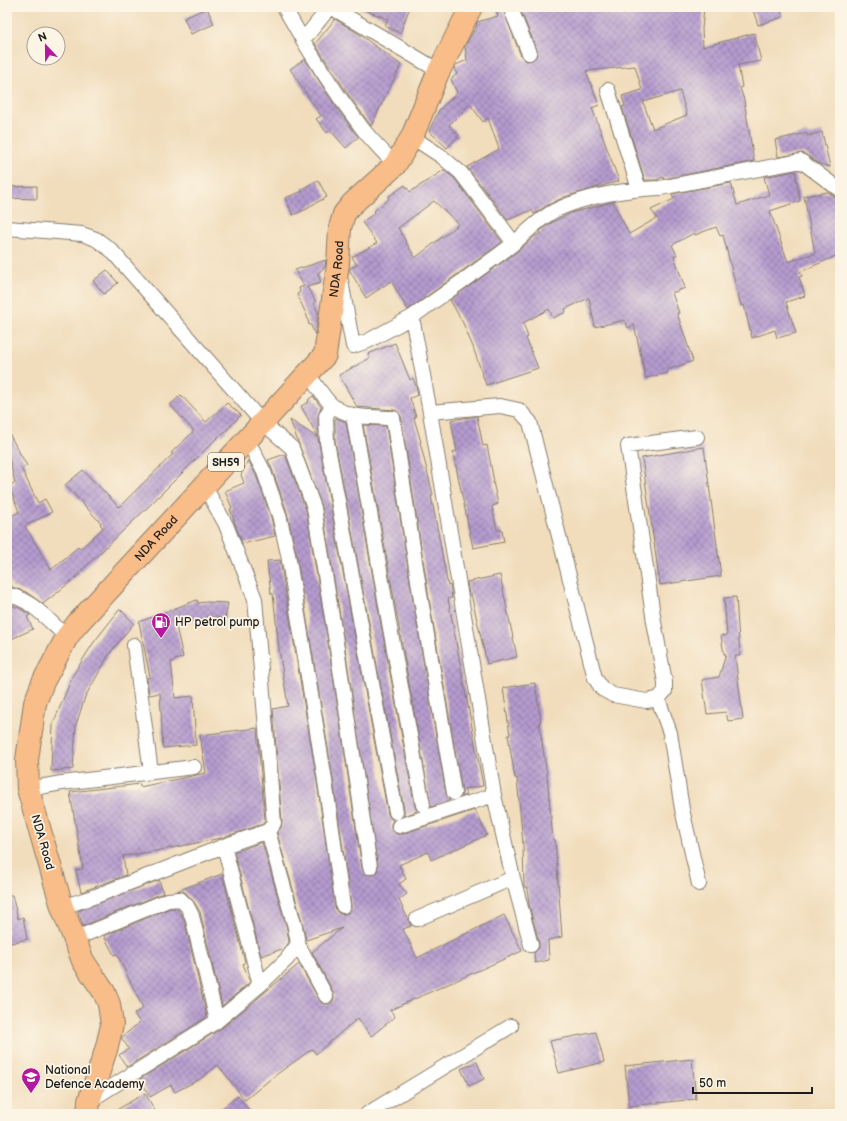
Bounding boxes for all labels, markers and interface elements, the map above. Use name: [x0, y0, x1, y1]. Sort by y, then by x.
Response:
north arrow: [26, 26, 66, 66]
text: N: [36, 30, 49, 45]
street label: NDA Road: [326, 240, 347, 298]
road number: SH59: [208, 453, 244, 471]
street label: NDA Road: [132, 512, 181, 565]
fuel station icon: HP petrol pump: [150, 611, 172, 639]
place label: HP petrol pump: [175, 615, 260, 630]
street label: NDA Road: [27, 813, 58, 872]
place label: National Defence Academy: [45, 1063, 145, 1092]
school or university icon: National Defence Academy: [20, 1066, 42, 1094]
scale bar: [693, 1069, 812, 1095]
text: 50 m: [699, 1076, 726, 1091]

